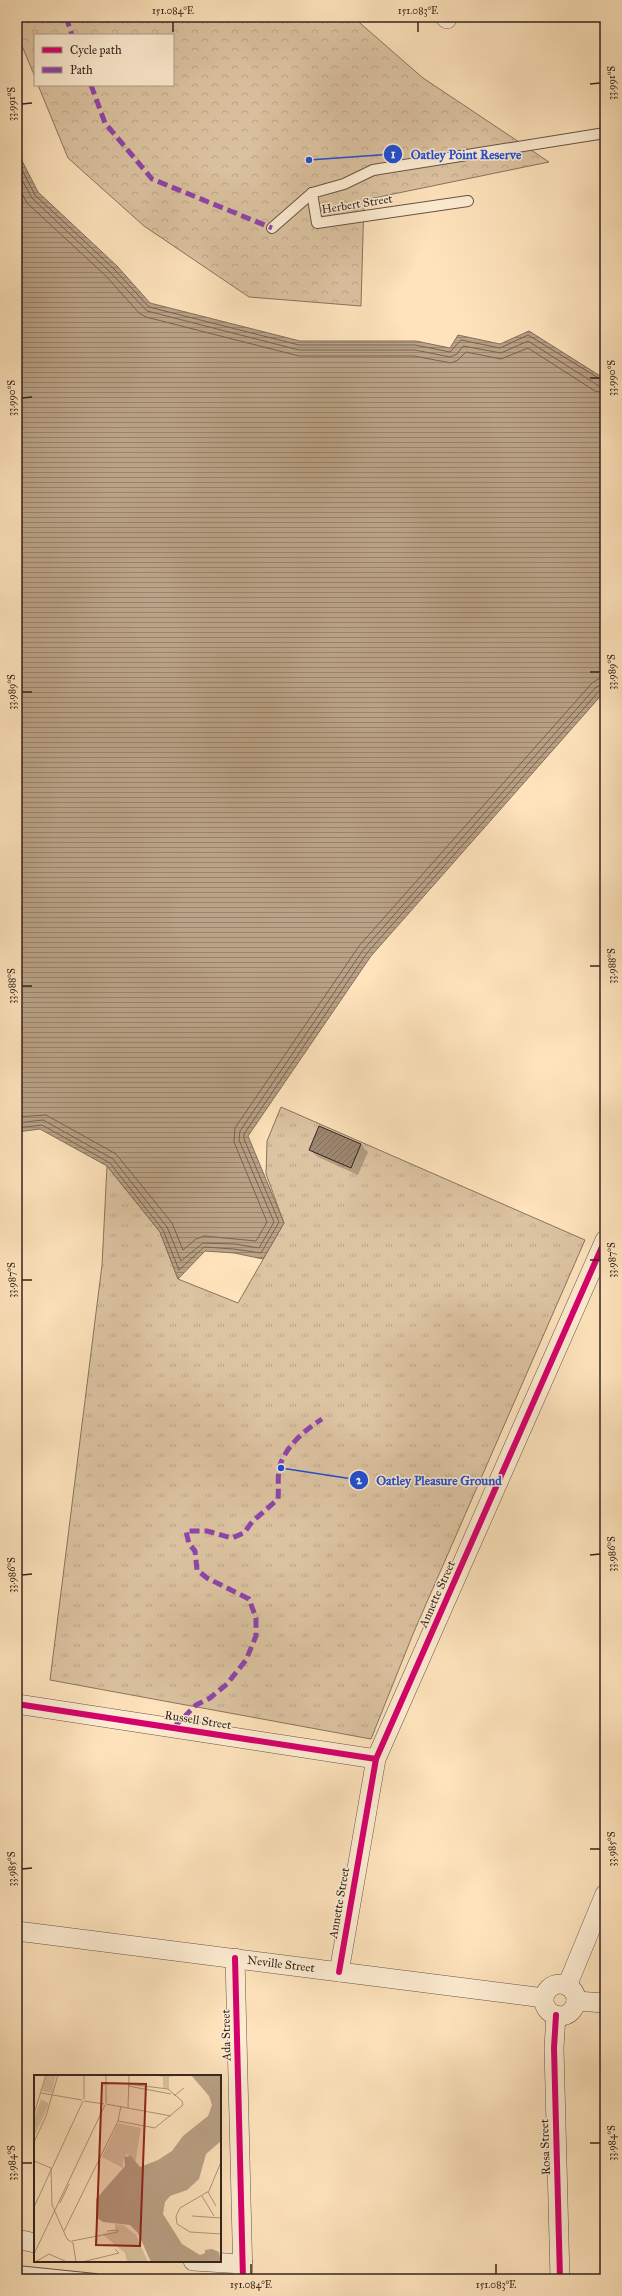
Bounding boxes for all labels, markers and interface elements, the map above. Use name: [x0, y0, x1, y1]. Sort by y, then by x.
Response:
text: 151.084°E: [152, 5, 194, 17]
text: 151.083°E: [398, 5, 438, 17]
legend: [34, 34, 174, 86]
text: Cycle path: [70, 43, 122, 57]
text: Path: [70, 63, 93, 77]
text: 33.991°S: [606, 66, 618, 100]
text: 33.991°S: [6, 87, 18, 121]
callout: Oatley Point Reserve: [383, 142, 529, 167]
text: 1: [391, 147, 396, 161]
text: Oatley Point Reserve: [411, 147, 522, 163]
street label: Herbert Street: [320, 191, 394, 217]
text: 33.990°S: [606, 360, 618, 396]
text: 33.990°S: [6, 380, 18, 416]
text: 33.989°S: [606, 654, 618, 690]
text: 33.989°S: [6, 674, 18, 710]
text: 33.988°S: [606, 948, 618, 984]
text: 33.988°S: [6, 968, 18, 1004]
text: 33.987°S: [606, 1242, 618, 1278]
text: 33.987°S: [6, 1262, 18, 1298]
callout: Oatley Pleasure Ground: [349, 1467, 510, 1492]
text: 2: [356, 1473, 363, 1487]
text: Oatley Pleasure Ground: [376, 1473, 502, 1489]
text: 33.986°S: [606, 1536, 618, 1572]
text: 33.986°S: [6, 1557, 18, 1593]
street label: Annette Street: [416, 1558, 458, 1631]
street label: Russell Street: [164, 1708, 233, 1732]
text: 33.985°S: [606, 1831, 618, 1866]
text: 33.985°S: [6, 1851, 18, 1886]
street label: Annette Street: [326, 1866, 352, 1941]
street label: Neville Street: [246, 1953, 316, 1975]
street label: Ada Street: [219, 2008, 233, 2062]
inset map: [34, 2075, 221, 2262]
street label: Rosa Street: [537, 2118, 553, 2175]
text: 33.984°S: [606, 2125, 618, 2161]
text: 33.984°S: [6, 2145, 18, 2181]
text: 151.084°E: [230, 2279, 272, 2291]
text: 151.083°E: [476, 2279, 516, 2291]

